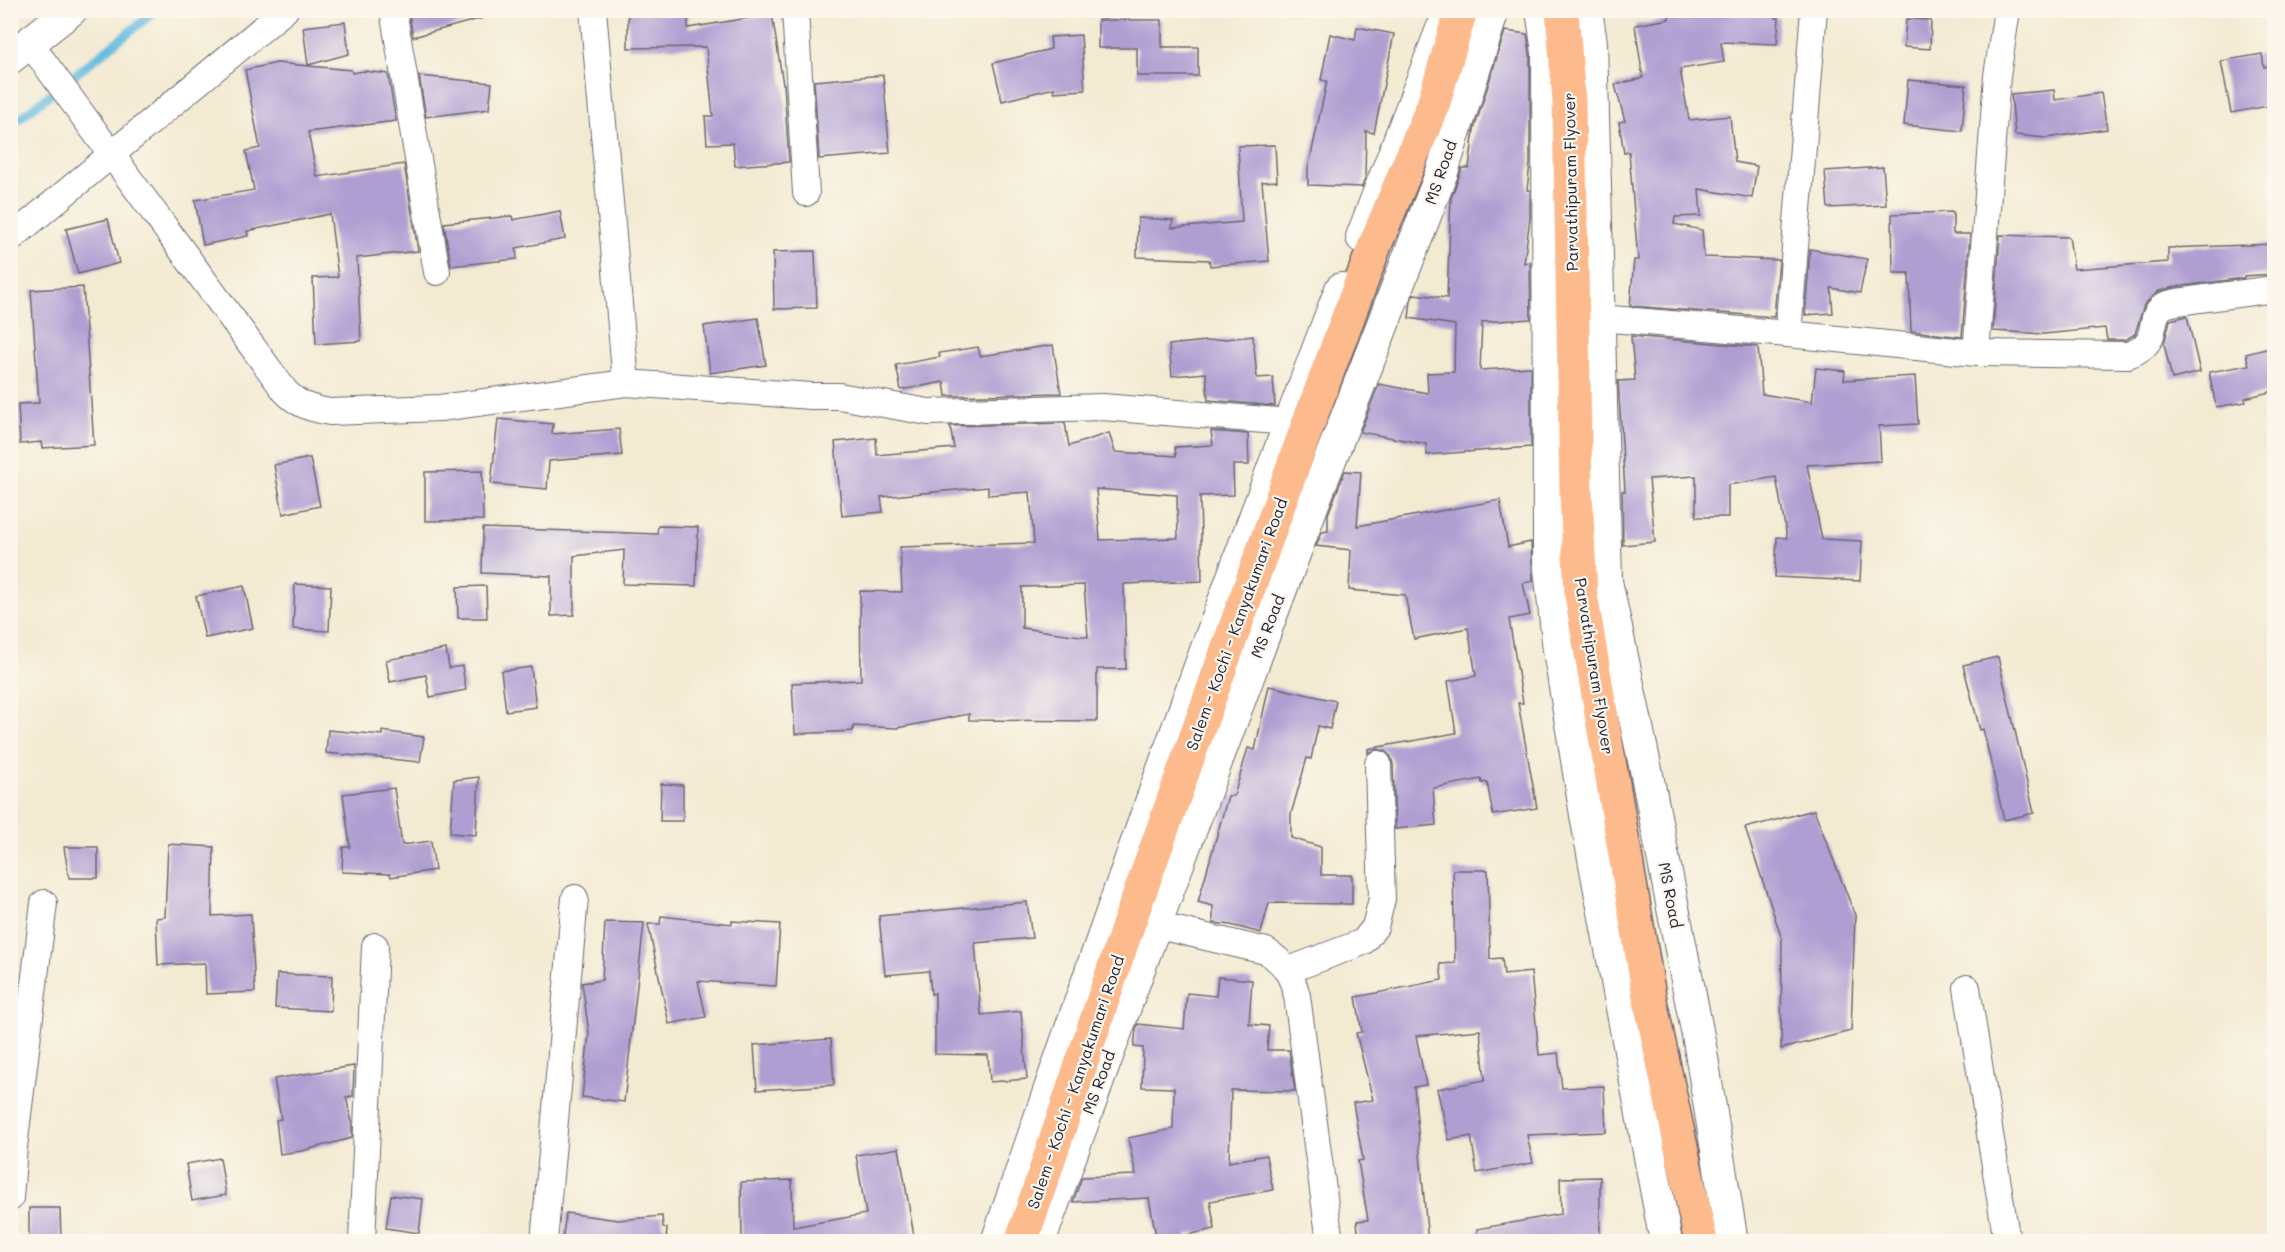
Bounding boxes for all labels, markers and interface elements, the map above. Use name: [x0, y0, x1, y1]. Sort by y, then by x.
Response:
street label: Parvathipuram Flyover: [1558, 92, 1582, 272]
street label: MS Road: [1419, 137, 1461, 207]
street label: Salem - Kochi - Kanyakumari Road: [1180, 495, 1292, 753]
street label: Parvathipuram Flyover: [1571, 576, 1619, 756]
street label: MS Road: [1245, 591, 1289, 661]
street label: MS Road: [1654, 860, 1688, 930]
street label: Salem - Kochi - Kanyakumari Road: [1022, 952, 1128, 1212]
street label: MS Road: [1077, 1047, 1119, 1117]

